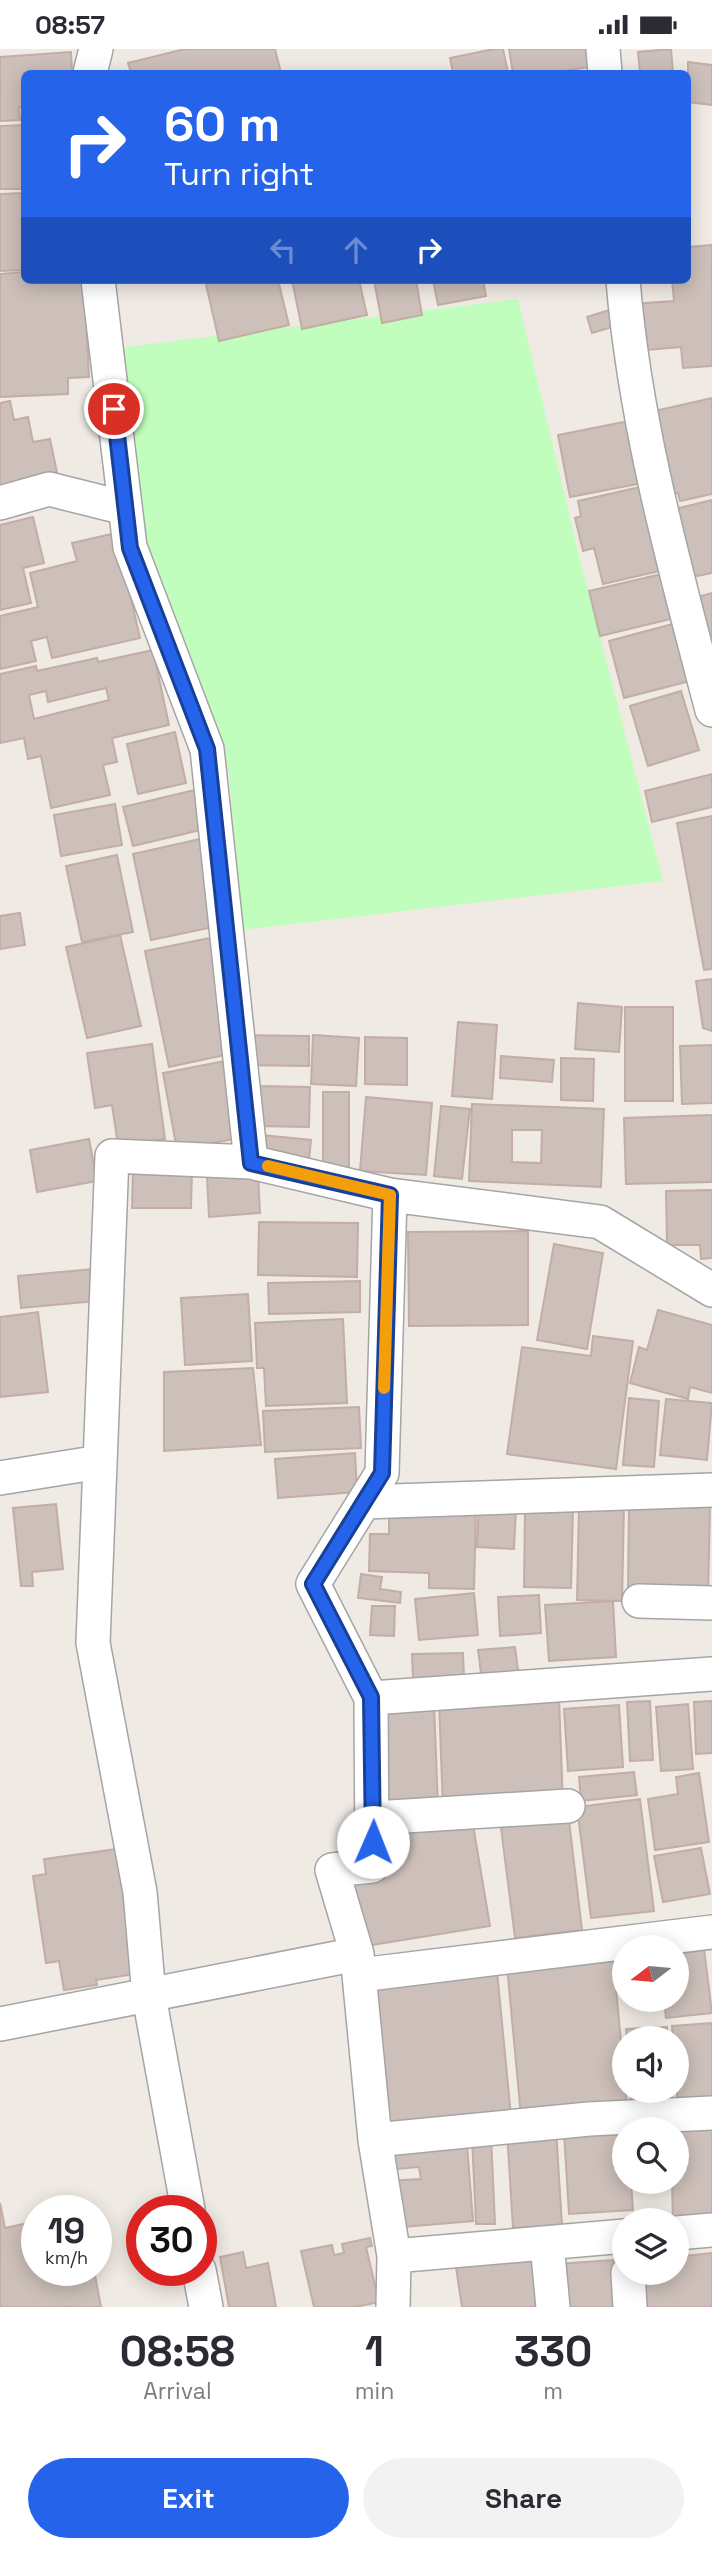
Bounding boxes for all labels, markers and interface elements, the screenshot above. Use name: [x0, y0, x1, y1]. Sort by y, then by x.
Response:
text: 08:57: [35, 8, 105, 42]
text: 60 m: [164, 93, 280, 155]
icon: right: [49, 98, 140, 189]
text: Turn right: [164, 154, 314, 194]
icon: left: [264, 231, 302, 269]
icon: ahead: [337, 231, 375, 269]
icon: right: [410, 231, 448, 269]
pin: [84, 379, 144, 439]
icon: arrive: [95, 390, 133, 428]
position arrow: [336, 1805, 410, 1879]
north arrow: [612, 1935, 690, 2013]
map controls: [612, 1935, 689, 2285]
button: sound: [612, 2026, 689, 2103]
button: search: [612, 2117, 689, 2194]
speed limit sign: 30: [126, 2195, 217, 2286]
button: layers: [612, 2208, 689, 2285]
text: 19: [48, 2209, 85, 2253]
text: km/h: [45, 2246, 88, 2269]
text: 08:58: [120, 2325, 235, 2378]
text: 1: [365, 2325, 384, 2378]
text: 330: [514, 2325, 592, 2378]
text: Arrival: [143, 2376, 212, 2406]
text: min: [355, 2376, 394, 2406]
text: m: [543, 2376, 563, 2406]
button: Exit: [28, 2458, 349, 2538]
button: Share: [363, 2458, 684, 2538]

